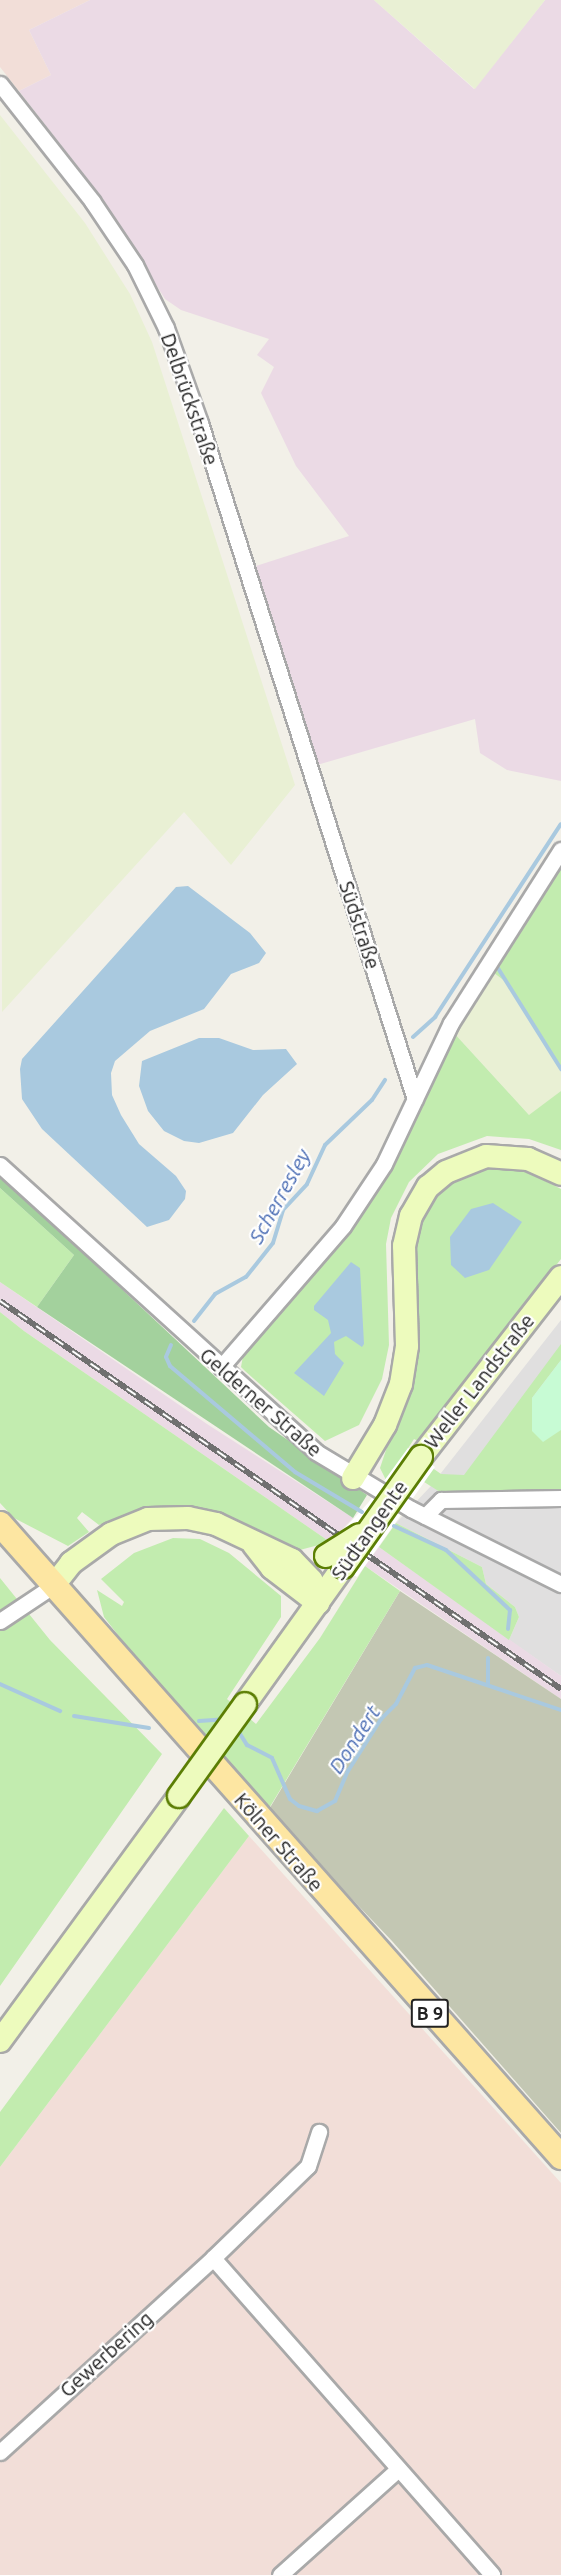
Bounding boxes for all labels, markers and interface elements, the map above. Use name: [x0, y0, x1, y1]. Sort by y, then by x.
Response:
street label: Delbrückstraße: [156, 330, 224, 468]
street label: Südstraße: [335, 878, 385, 972]
water label: Scherresley: [243, 1144, 315, 1248]
street label: Weller Landstraße: [419, 1309, 539, 1453]
street label: Gelderner Straße: [195, 1343, 327, 1461]
street label: Südtangente: [326, 1476, 412, 1584]
water label: Dondert: [323, 1700, 385, 1778]
street label: Kölner Straße: [230, 1788, 328, 1896]
road number: B 9: [410, 1998, 450, 2028]
street label: Gewerbering: [55, 2306, 157, 2402]

